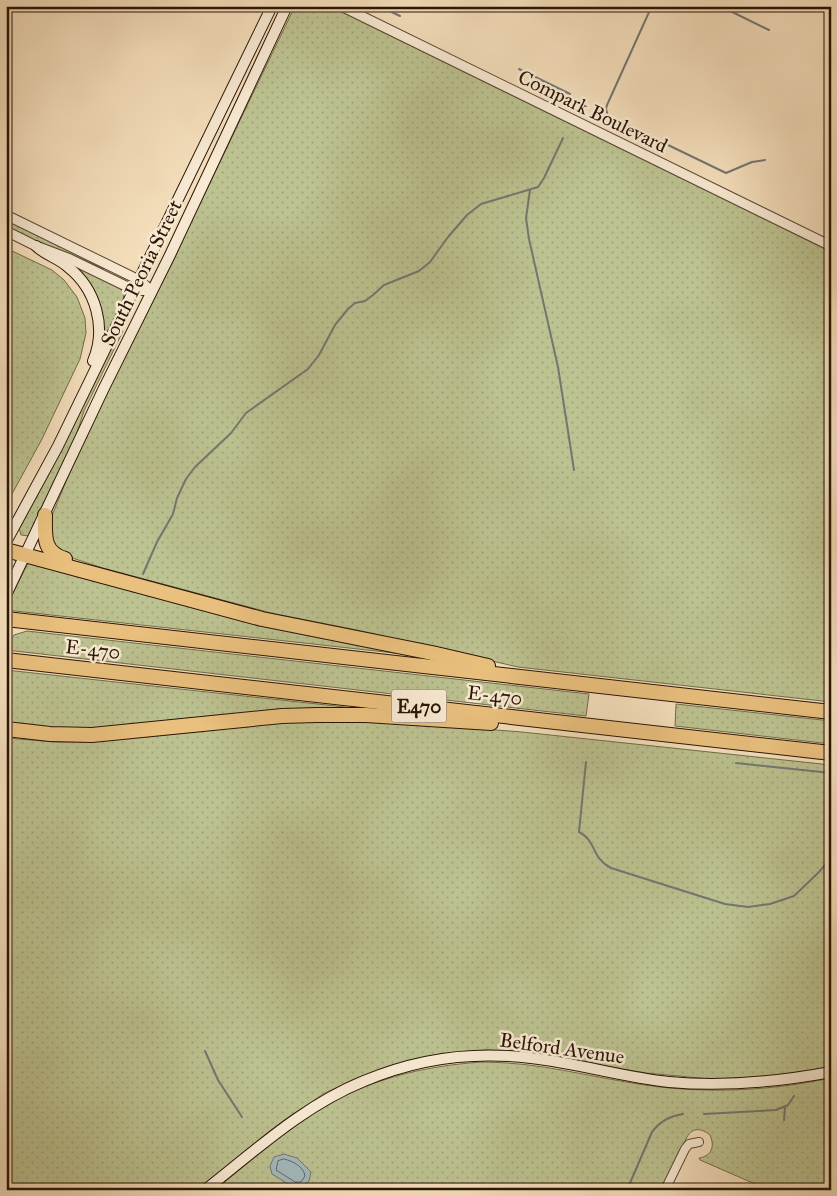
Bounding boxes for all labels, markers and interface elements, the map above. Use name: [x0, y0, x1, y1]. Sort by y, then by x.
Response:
street label: Compark Boulevard: [514, 64, 672, 158]
street label: South Peoria Street: [95, 196, 187, 350]
street label: E-470: [64, 634, 122, 664]
street label: E-470: [466, 680, 524, 710]
road number: E470: [392, 689, 446, 722]
street label: Belford Avenue: [498, 1027, 626, 1069]

